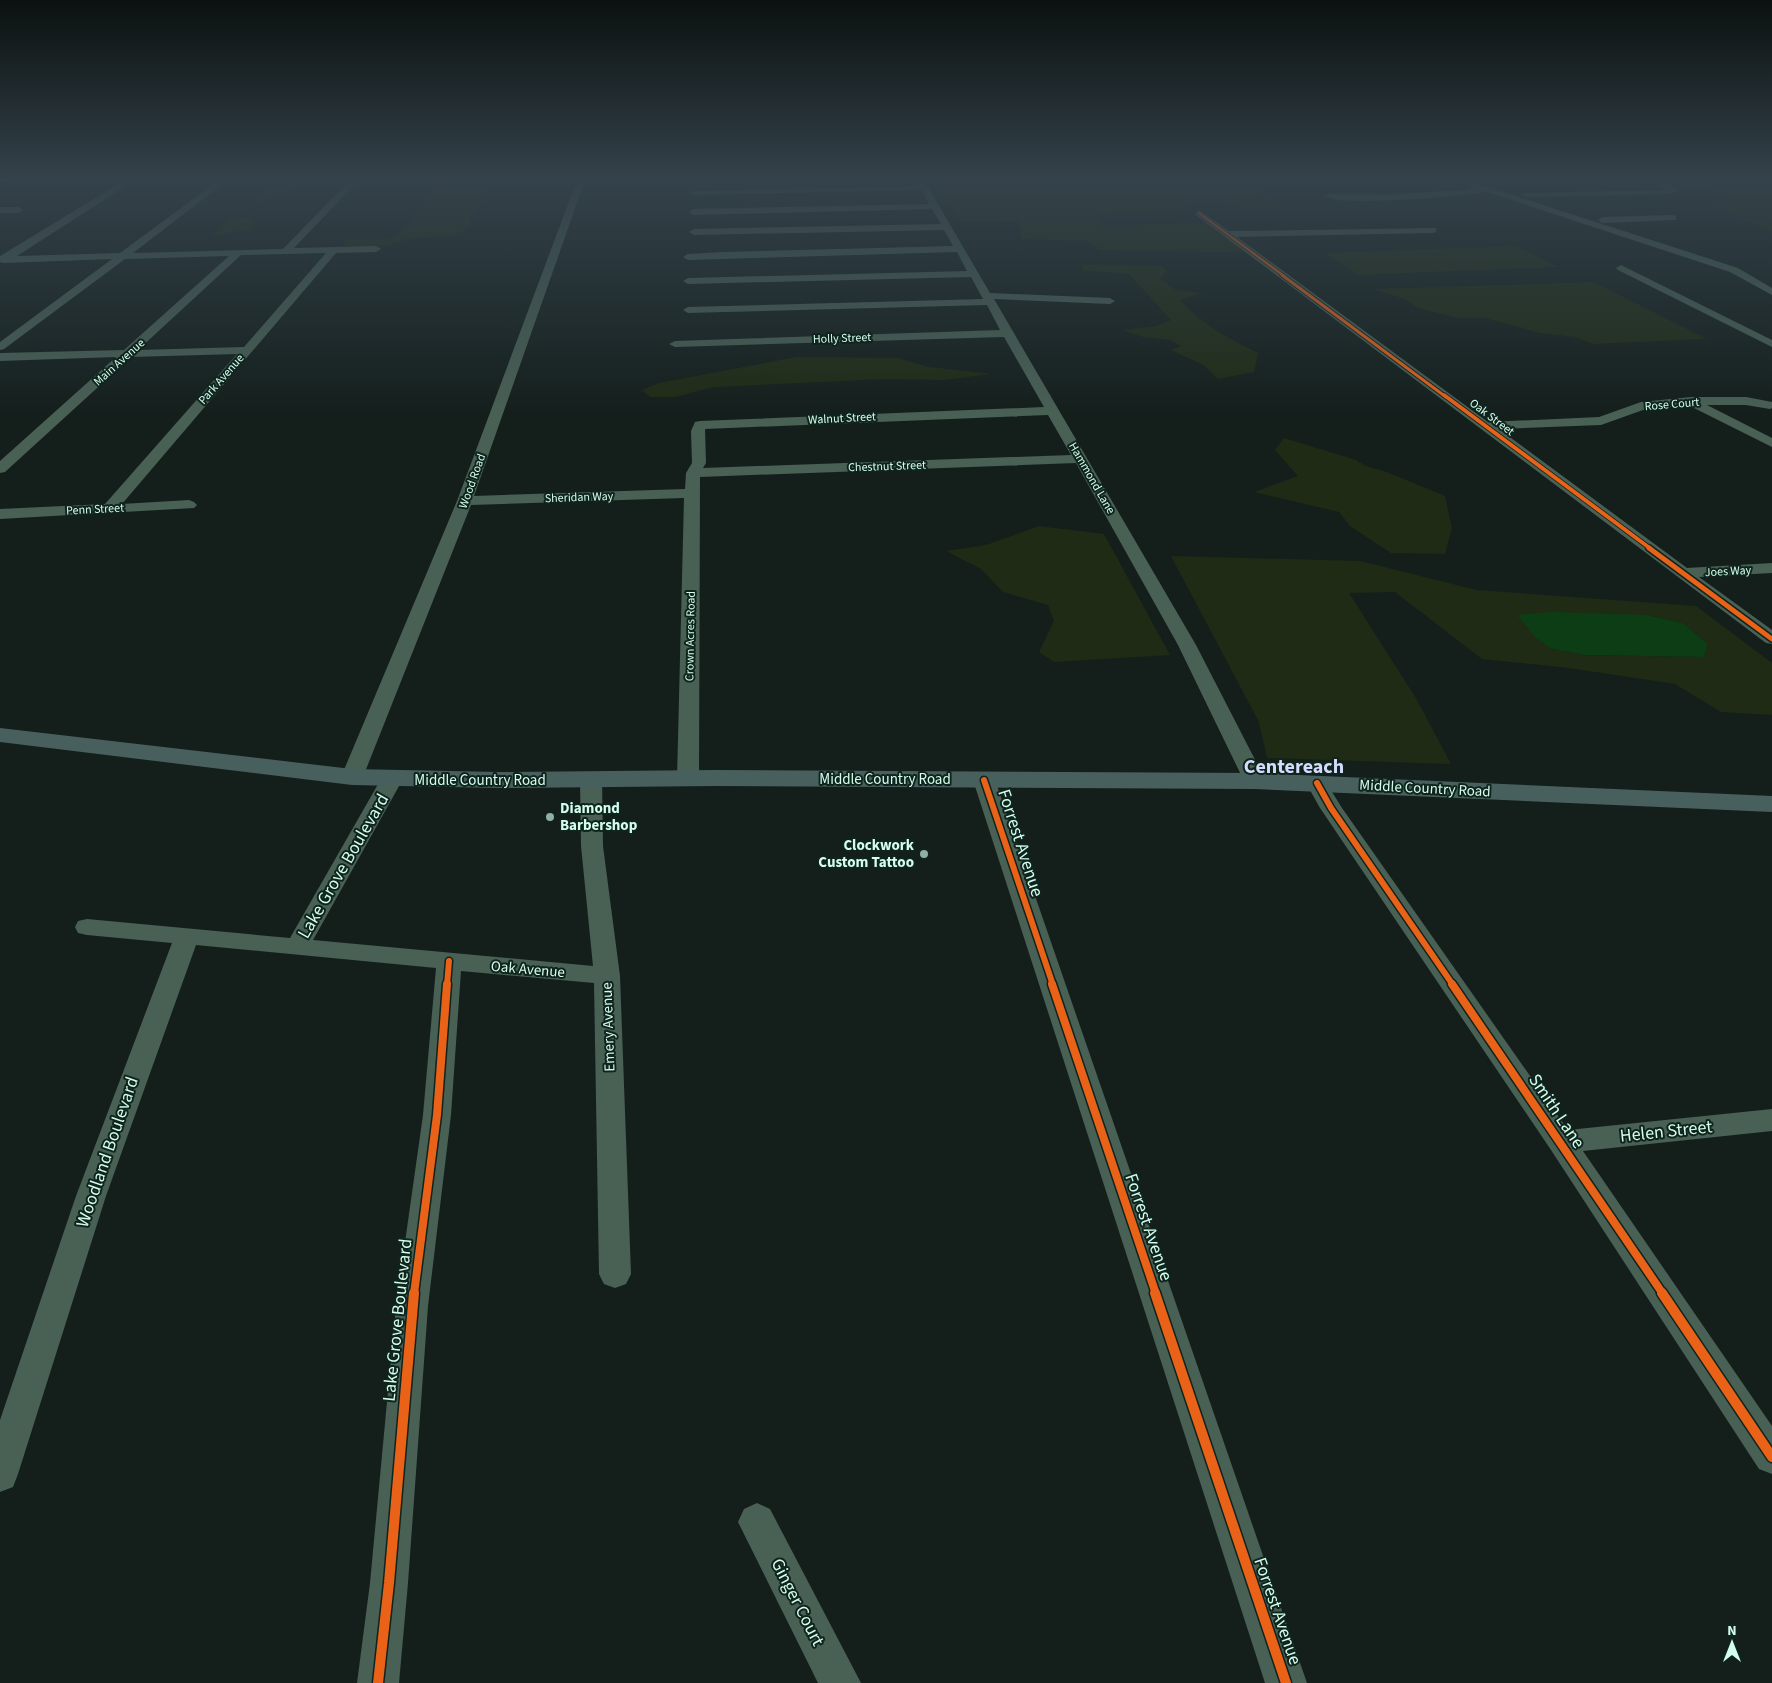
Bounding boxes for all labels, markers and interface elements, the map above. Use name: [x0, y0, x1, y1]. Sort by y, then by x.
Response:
street label: Holly Street: [812, 329, 872, 348]
street label: Main Avenue: [90, 335, 149, 390]
street label: Park Avenue: [195, 350, 248, 408]
street label: Rose Court: [1644, 394, 1700, 415]
street label: Oak Street: [1466, 395, 1518, 440]
street label: Walnut Street: [808, 408, 876, 429]
street label: Hammond Lane: [1064, 439, 1119, 517]
street label: Wood Road: [455, 451, 490, 511]
street label: Chestnut Street: [848, 457, 926, 476]
street label: Sheridan Way: [544, 488, 614, 507]
street label: Penn Street: [66, 499, 124, 520]
street label: Joes Way: [1704, 562, 1752, 581]
street label: Crown Acres Road: [681, 591, 700, 681]
district label: Centereach: [1244, 753, 1344, 781]
street label: Middle Country Road: [819, 769, 951, 790]
street label: Middle Country Road: [414, 770, 546, 791]
street label: Middle Country Road: [1359, 775, 1491, 802]
street label: Forrest Avenue: [991, 786, 1050, 900]
street label: Lake Grove Boulevard: [292, 789, 395, 943]
place label: Diamond Barbershop: [560, 798, 638, 836]
marker: Diamond Barbershop: [544, 811, 556, 823]
place label: Clockwork Custom Tattoo: [818, 835, 915, 873]
marker: Clockwork Custom Tattoo: [918, 848, 930, 860]
street label: Oak Avenue: [490, 956, 566, 983]
street label: Emery Avenue: [596, 982, 621, 1072]
street label: Smith Lane: [1522, 1069, 1591, 1154]
street label: Woodland Boulevard: [70, 1074, 145, 1231]
street label: Helen Street: [1619, 1114, 1713, 1149]
street label: Forrest Avenue: [1118, 1170, 1179, 1284]
street label: Lake Grove Boulevard: [377, 1237, 418, 1403]
street label: Ginger Court: [765, 1554, 830, 1650]
street label: Forrest Avenue: [1247, 1554, 1308, 1668]
north arrow: [1707, 1618, 1757, 1668]
text: N: [1727, 1621, 1737, 1641]

